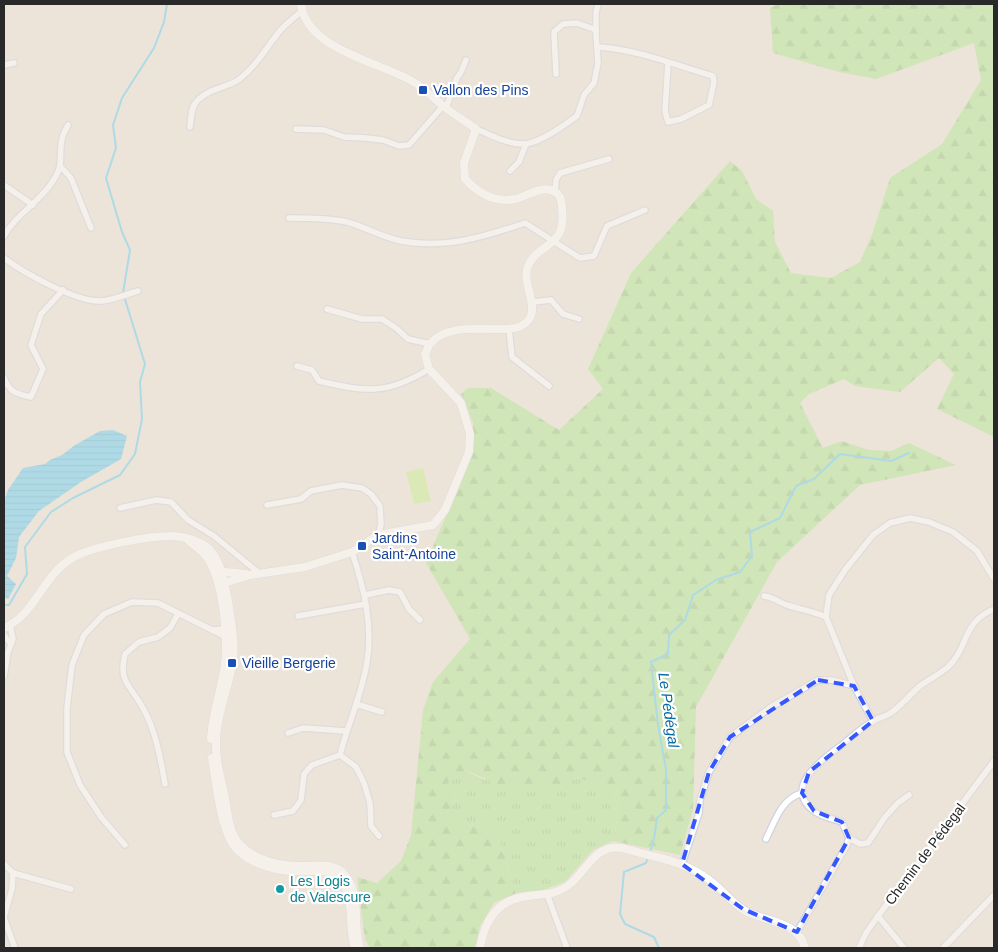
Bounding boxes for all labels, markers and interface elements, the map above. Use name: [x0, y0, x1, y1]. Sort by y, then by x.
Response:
place label: Vallon des Pins: [433, 82, 528, 98]
marker: Vallon des Pins: [417, 84, 429, 96]
place label: Jardins Saint-Antoine: [372, 530, 456, 562]
marker: Jardins Saint-Antoine: [356, 540, 368, 552]
place label: Vieille Bergerie: [242, 655, 336, 671]
marker: Vieille Bergerie: [226, 657, 238, 669]
water label: Le Pédégal: [655, 671, 683, 749]
street label: Chemin de Pédegal: [882, 800, 968, 908]
place label: Les Logis de Valescure: [290, 873, 371, 905]
marker: Les Logis de Valescure: [274, 883, 286, 895]

